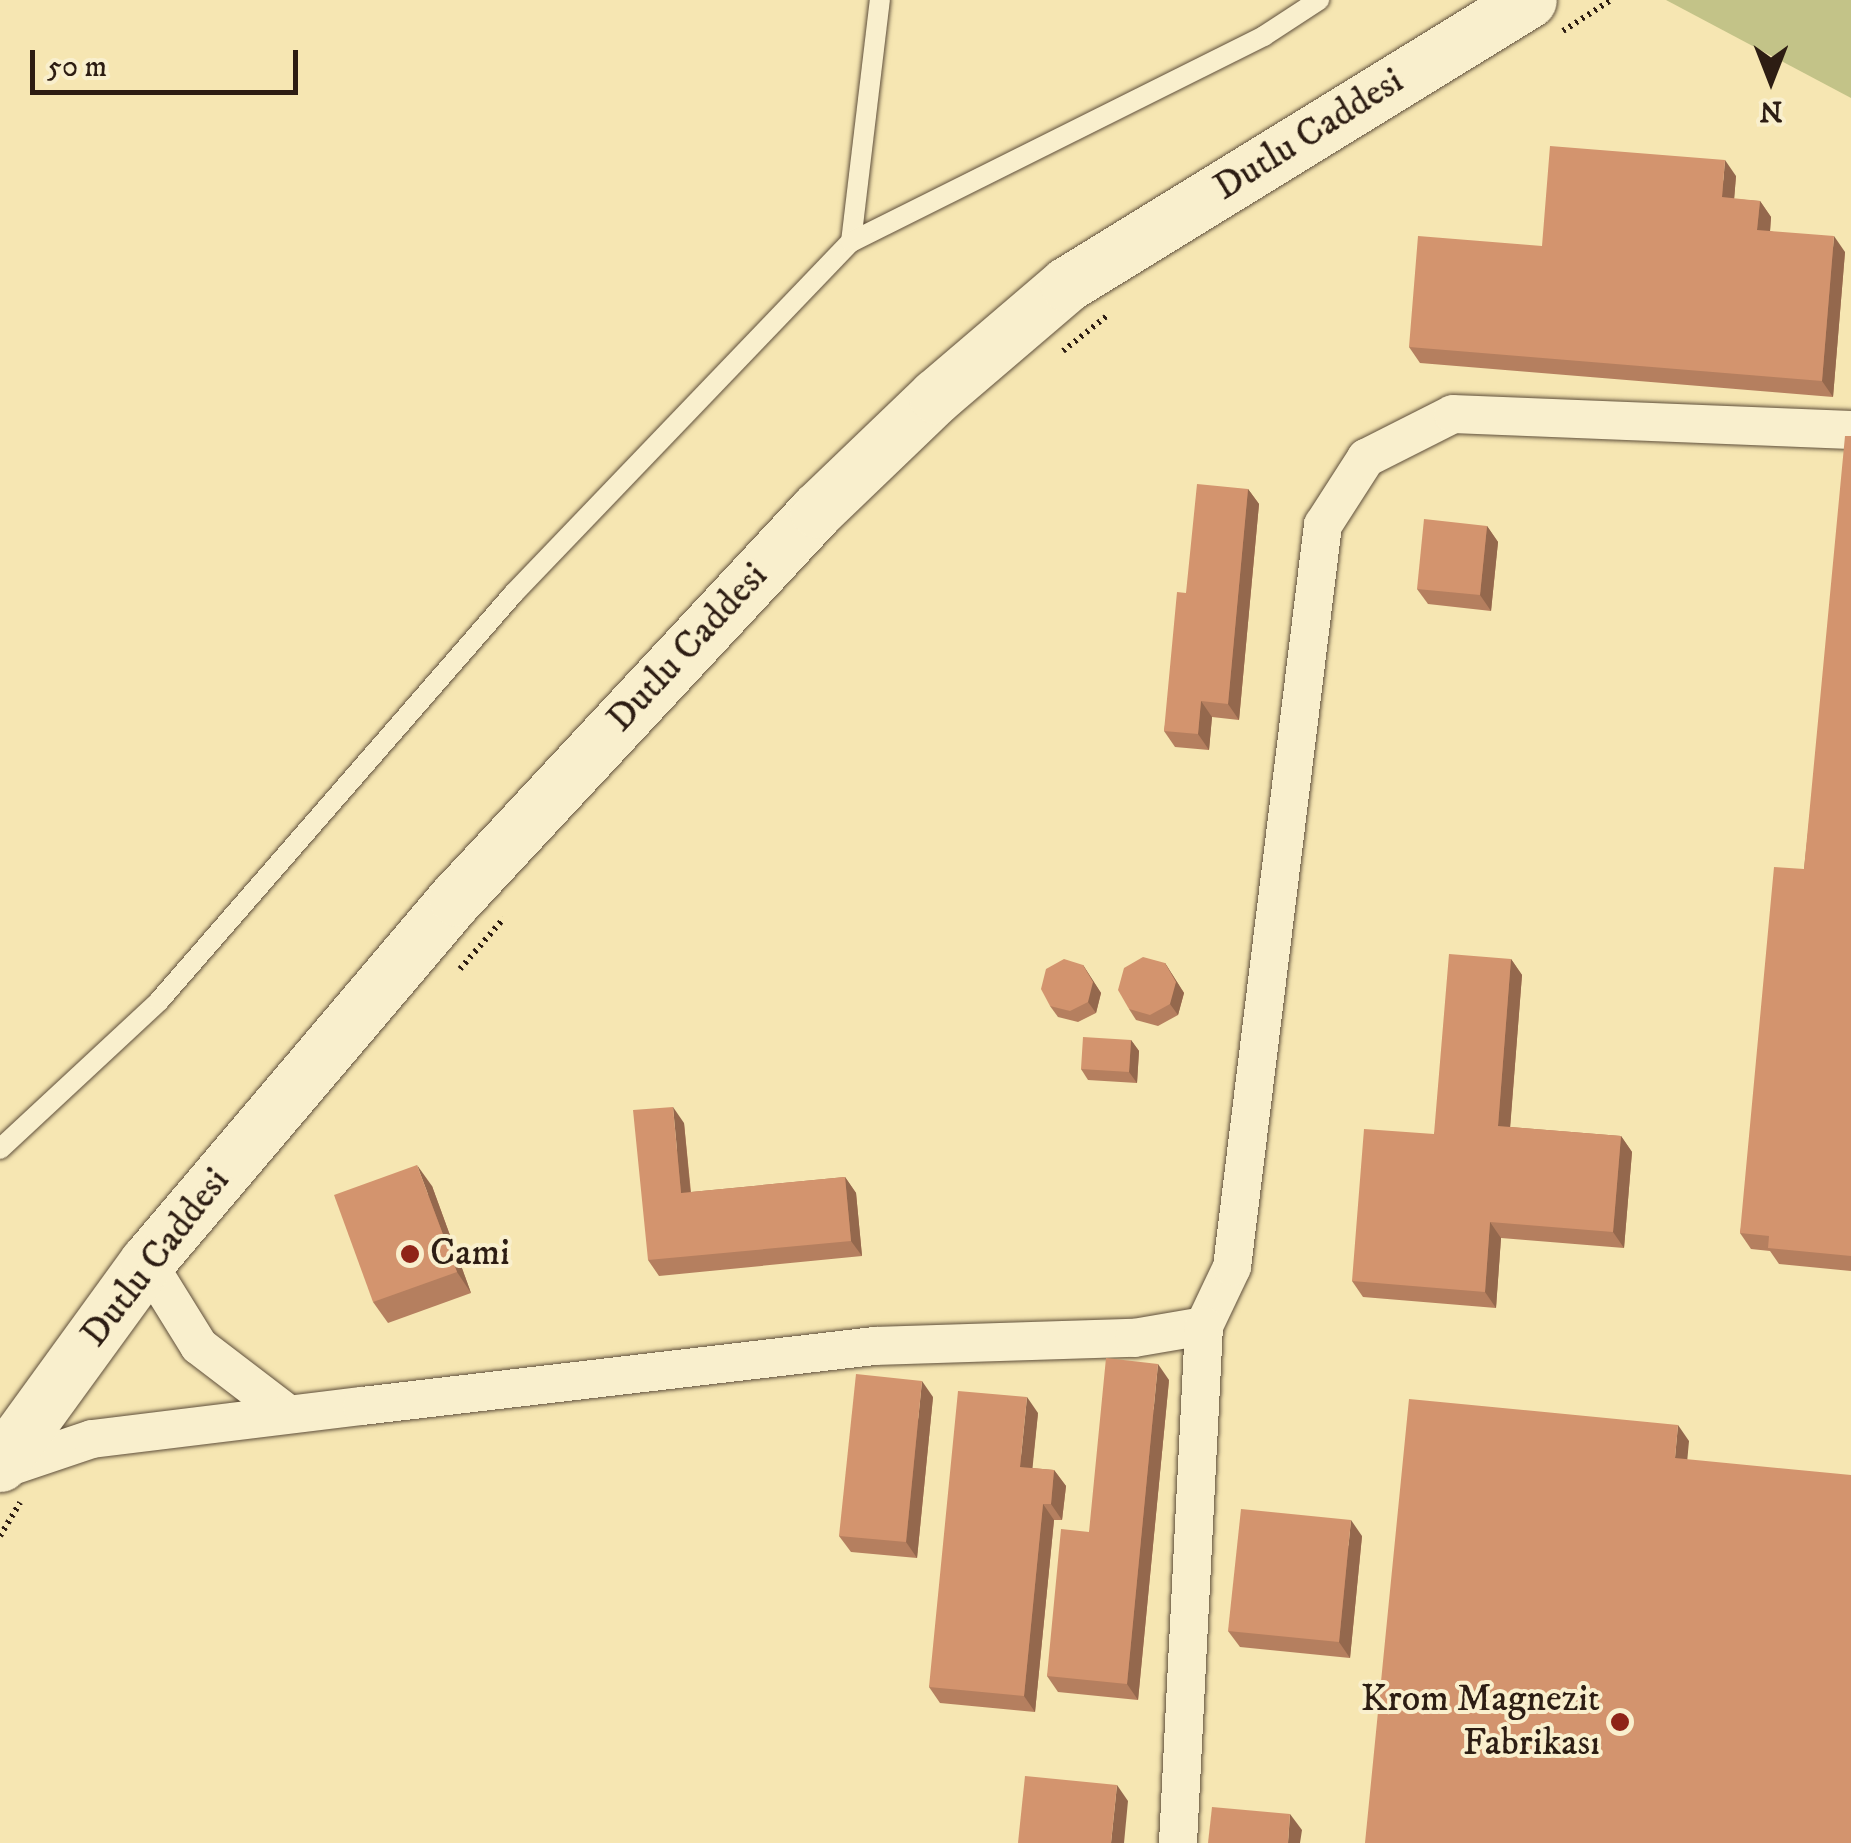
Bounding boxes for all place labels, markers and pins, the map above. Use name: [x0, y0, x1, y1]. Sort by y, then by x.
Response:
place label: Cami: [430, 1231, 510, 1277]
marker: Cami: [399, 1243, 421, 1265]
place label: Krom Magnezit Fabrikası: [1361, 1677, 1600, 1766]
marker: Krom Magnezit Fabrikası: [1609, 1711, 1631, 1733]

